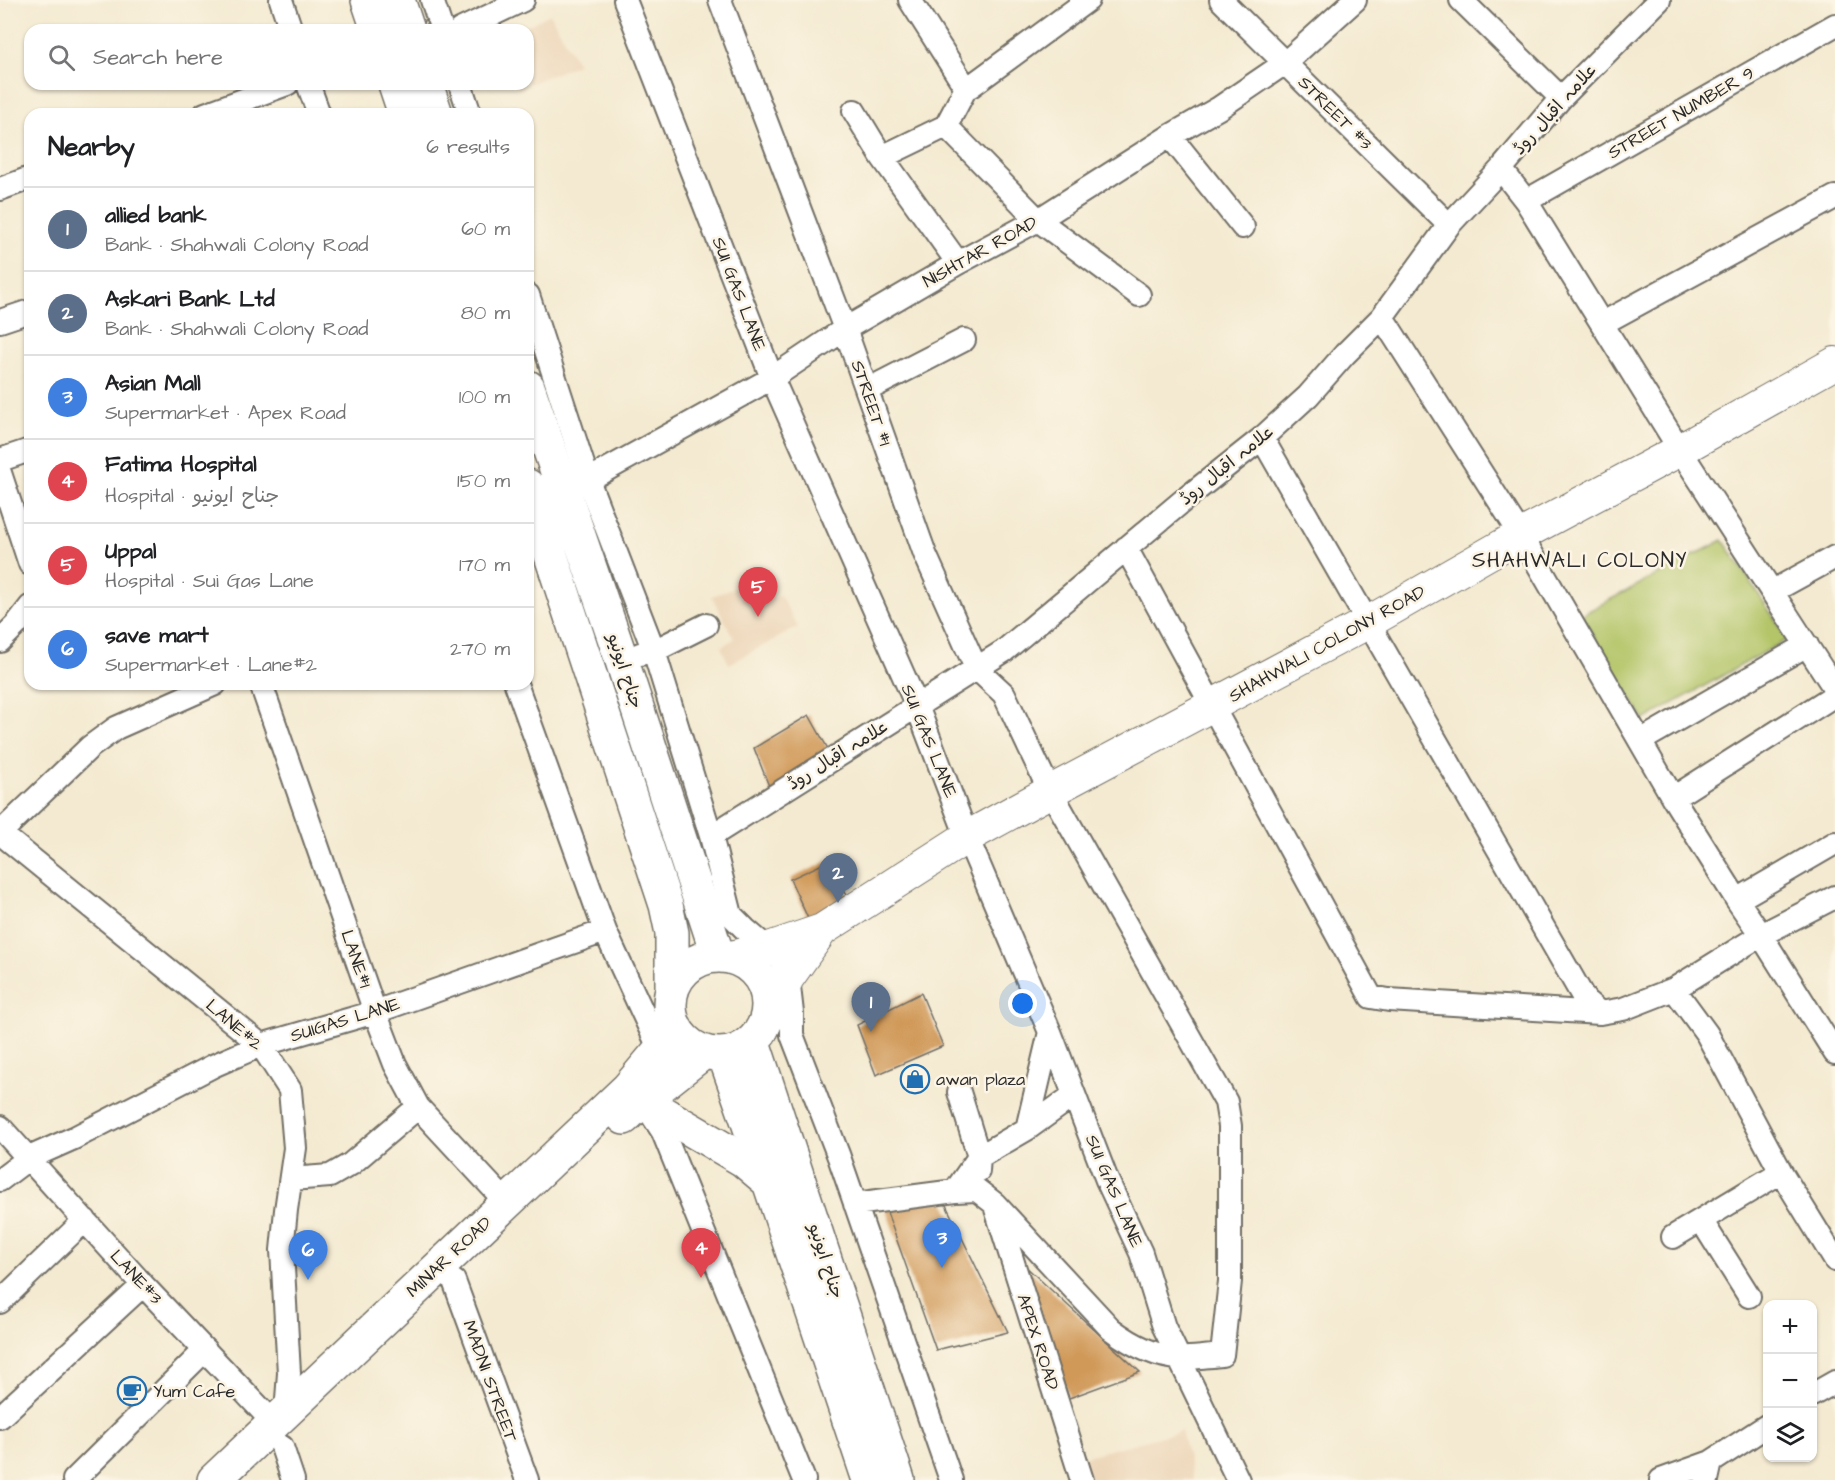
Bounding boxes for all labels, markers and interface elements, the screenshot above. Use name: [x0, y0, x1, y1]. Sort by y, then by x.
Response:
search box: [24, 24, 534, 90]
icon: search: [45, 41, 78, 74]
text: Search here: [93, 42, 223, 73]
street label: علامہ اقبال روڈ: [1507, 58, 1603, 160]
street label: STREET NUMBER 9: [1603, 61, 1759, 165]
street label: STREET #3: [1292, 70, 1378, 156]
text: Nearby: [48, 129, 135, 165]
text: 6 results: [426, 133, 510, 161]
text: allied bank: [105, 200, 207, 231]
street label: NISHTAR ROAD: [918, 210, 1042, 294]
text: 1: [66, 215, 69, 243]
text: 60 m: [461, 215, 510, 243]
text: Bank · Shahwali Colony Road: [105, 231, 369, 259]
street label: SUI GAS LANE: [706, 233, 772, 355]
text: Askari Bank Ltd: [105, 284, 275, 315]
text: 2: [62, 299, 73, 327]
text: 80 m: [461, 299, 510, 327]
text: Bank · Shahwali Colony Road: [105, 315, 369, 343]
street label: STREET #1: [845, 357, 897, 449]
text: Asian Mall: [105, 368, 201, 399]
text: 3: [62, 383, 73, 411]
text: 100 m: [459, 383, 510, 411]
text: Supermarket · Apex Road: [105, 399, 346, 427]
street label: علامہ اقبال روڈ: [1174, 419, 1280, 511]
text: Fatima Hospital: [105, 449, 257, 480]
text: 4: [61, 467, 74, 495]
text: 150 m: [457, 467, 510, 495]
text: Hospital · جناح ایونیو: [105, 482, 279, 510]
text: Uppal: [105, 536, 157, 567]
district label: SHAHWALI COLONY: [1472, 546, 1688, 575]
text: 5: [60, 551, 75, 579]
text: 170 m: [459, 551, 510, 579]
text: Hospital · Sui Gas Lane: [105, 567, 314, 595]
pin: 5: [738, 568, 777, 617]
street label: SHAHWALI COLONY ROAD: [1224, 579, 1430, 709]
text: save mart: [105, 620, 209, 651]
street label: جناح ایونیو: [601, 629, 649, 712]
text: 6: [61, 635, 74, 663]
text: 270 m: [450, 635, 510, 663]
text: Supermarket · Lane#2: [105, 651, 317, 679]
street label: SUI GAS LANE: [895, 681, 963, 802]
street label: علامہ اقبال روڈ: [782, 714, 894, 796]
pin: 2: [818, 854, 858, 903]
street label: LANE#1: [334, 927, 378, 991]
pin: 1: [852, 982, 890, 1032]
your location: [1008, 989, 1037, 1018]
street label: SUIGAS LANE: [287, 991, 403, 1048]
street label: LANE#2: [200, 993, 268, 1057]
shop icon: awan plaza: [899, 1063, 931, 1095]
place label: awan plaza: [936, 1067, 1025, 1092]
street label: SUI GAS LANE: [1079, 1131, 1149, 1252]
street label: MINAR ROAD: [401, 1211, 497, 1303]
pin: 3: [922, 1218, 962, 1268]
street label: جناح ایونیو: [802, 1219, 850, 1302]
pin: 4: [682, 1228, 720, 1278]
pin: 6: [288, 1230, 328, 1280]
street label: LANE#3: [104, 1244, 168, 1310]
street label: APEX ROAD: [1011, 1291, 1065, 1394]
map controls: [1763, 1300, 1817, 1462]
button: +: [1763, 1300, 1817, 1354]
street label: MADNI STREET: [456, 1317, 524, 1446]
button: −: [1763, 1354, 1817, 1408]
cafe icon: Yum Cafe: [116, 1375, 148, 1407]
place label: Yum Cafe: [153, 1379, 236, 1404]
button: layers: [1763, 1408, 1817, 1462]

